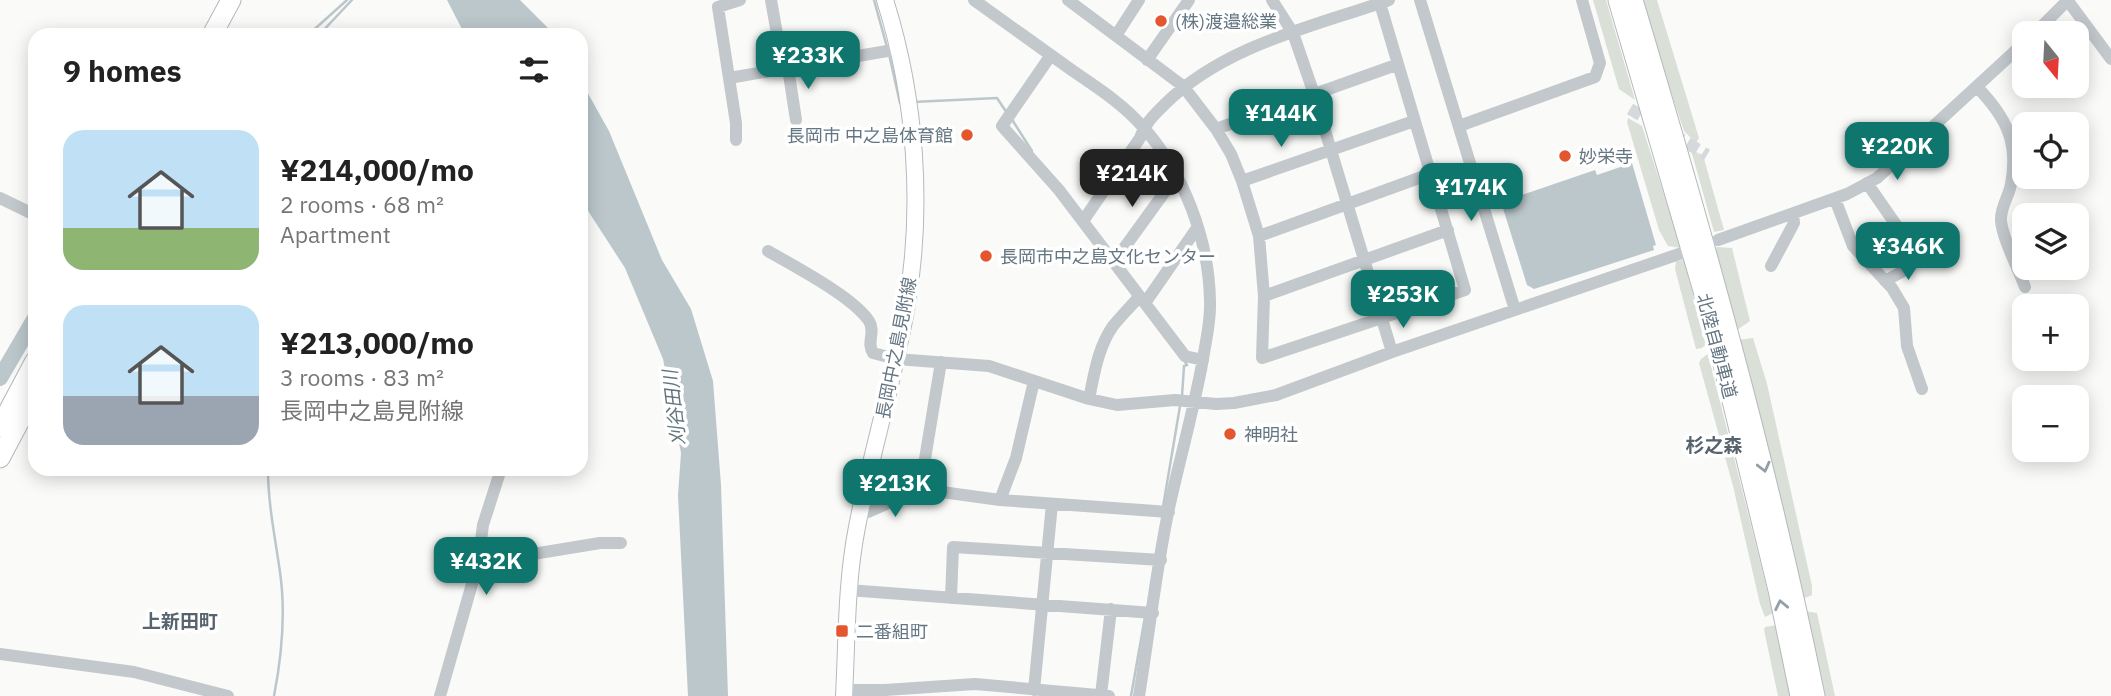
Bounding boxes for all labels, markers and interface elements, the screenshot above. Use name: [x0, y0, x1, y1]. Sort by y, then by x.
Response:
place label: (株)渡邉総業: [1175, 10, 1277, 33]
marker: (株)渡邉総業: [1153, 13, 1169, 29]
north arrow: [2012, 21, 2090, 98]
map controls: [2012, 21, 2089, 462]
pin: ¥233K: [759, 32, 857, 91]
text: ¥233K: [772, 39, 844, 69]
text: 9 homes: [63, 51, 182, 90]
icon: filters: [515, 51, 553, 89]
pin: ¥144K: [1232, 90, 1330, 149]
text: ¥144K: [1245, 97, 1317, 127]
button: locate: [2012, 112, 2089, 189]
pin: ¥220K: [1848, 122, 1946, 182]
place label: 長岡市 中之島体育館: [787, 124, 953, 147]
marker: 長岡市 中之島体育館: [959, 127, 975, 143]
text: ¥220K: [1861, 130, 1933, 160]
place label: 妙栄寺: [1579, 145, 1633, 168]
marker: 妙栄寺: [1557, 148, 1573, 164]
text: ¥214,000/mo: [280, 150, 474, 189]
pin: ¥214K: [1083, 150, 1181, 209]
text: ¥214K: [1096, 157, 1168, 187]
icon: home: [119, 158, 203, 242]
pin: ¥174K: [1422, 164, 1520, 223]
text: ¥174K: [1435, 171, 1507, 201]
text: 2 rooms · 68 m²: [280, 189, 444, 219]
button: layers: [2012, 203, 2089, 280]
text: Apartment: [280, 219, 391, 249]
pin: ¥346K: [1859, 222, 1957, 282]
text: ¥346K: [1872, 230, 1944, 260]
place label: 長岡市中之島文化センター: [1000, 245, 1216, 268]
marker: 長岡市中之島文化センター: [978, 248, 994, 264]
pin: ¥253K: [1354, 270, 1452, 330]
street label: 長岡中之島見附線: [871, 275, 921, 421]
text: ¥253K: [1367, 278, 1439, 308]
street label: 北陸自動車道: [1692, 291, 1742, 401]
button: +: [2012, 294, 2089, 371]
text: ¥213,000/mo: [280, 323, 474, 362]
icon: home: [119, 333, 203, 417]
text: 3 rooms · 83 m²: [280, 362, 444, 392]
water label: 刈谷田川: [657, 367, 691, 447]
button: −: [2012, 385, 2089, 462]
text: 長岡中之島見附線: [280, 395, 464, 425]
place label: 神明社: [1244, 423, 1298, 446]
marker: 神明社: [1222, 426, 1238, 442]
district label: 杉之森: [1685, 433, 1743, 457]
pin: ¥213K: [846, 460, 944, 519]
one-way arrow: [1756, 461, 1770, 473]
text: ¥213K: [859, 467, 931, 497]
pin: ¥432K: [437, 538, 535, 597]
text: ¥432K: [450, 545, 522, 575]
one-way arrow: [1774, 599, 1789, 611]
district label: 上新田町: [142, 609, 218, 633]
place label: 二番組町: [856, 620, 928, 643]
marker: 二番組町: [834, 623, 850, 639]

